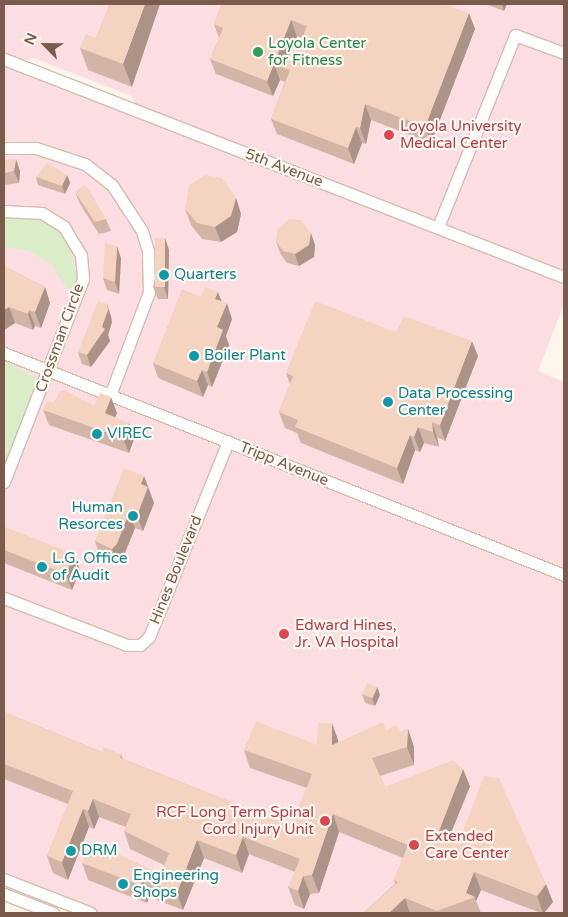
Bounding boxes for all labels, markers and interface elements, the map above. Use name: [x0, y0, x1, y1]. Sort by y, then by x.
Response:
north arrow: [20, 20, 70, 70]
text: N: [21, 30, 41, 47]
place label: Loyola Center for Fitness: [268, 34, 366, 69]
marker: Loyola Center for Fitness: [252, 46, 264, 58]
place label: Loyola University Medical Center: [400, 117, 521, 152]
marker: Loyola University Medical Center: [382, 128, 396, 142]
street label: 5th Avenue: [243, 145, 325, 191]
place label: Quarters: [174, 266, 236, 284]
marker: Quarters: [158, 269, 170, 281]
street label: Crossman Circle: [32, 281, 88, 395]
place label: Boiler Plant: [204, 347, 286, 365]
marker: Boiler Plant: [188, 350, 200, 362]
place label: Data Processing Center: [398, 384, 513, 419]
marker: Data Processing Center: [382, 396, 394, 408]
place label: VIREC: [107, 425, 152, 443]
marker: VIREC: [91, 428, 103, 440]
street label: Tripp Avenue: [237, 438, 331, 490]
place label: Human Resorces: [58, 498, 123, 533]
marker: Human Resorces: [127, 510, 139, 522]
street label: Hines Boulevard: [146, 513, 206, 627]
place label: L.G. Office of Audit: [52, 549, 127, 584]
marker: L.G. Office of Audit: [36, 561, 48, 573]
place label: Edward Hines, Jr. VA Hospital: [295, 616, 398, 651]
marker: Edward Hines, Jr. VA Hospital: [277, 627, 291, 641]
place label: RCF Long Term Spinal Cord Injury Unit: [156, 803, 314, 838]
marker: RCF Long Term Spinal Cord Injury Unit: [318, 814, 332, 828]
place label: Extended Care Center: [425, 827, 509, 862]
marker: Extended Care Center: [407, 838, 421, 852]
place label: DRM: [81, 842, 117, 860]
marker: DRM: [65, 845, 77, 857]
place label: Engineering Shops: [133, 866, 219, 901]
marker: Engineering Shops: [117, 878, 129, 890]

